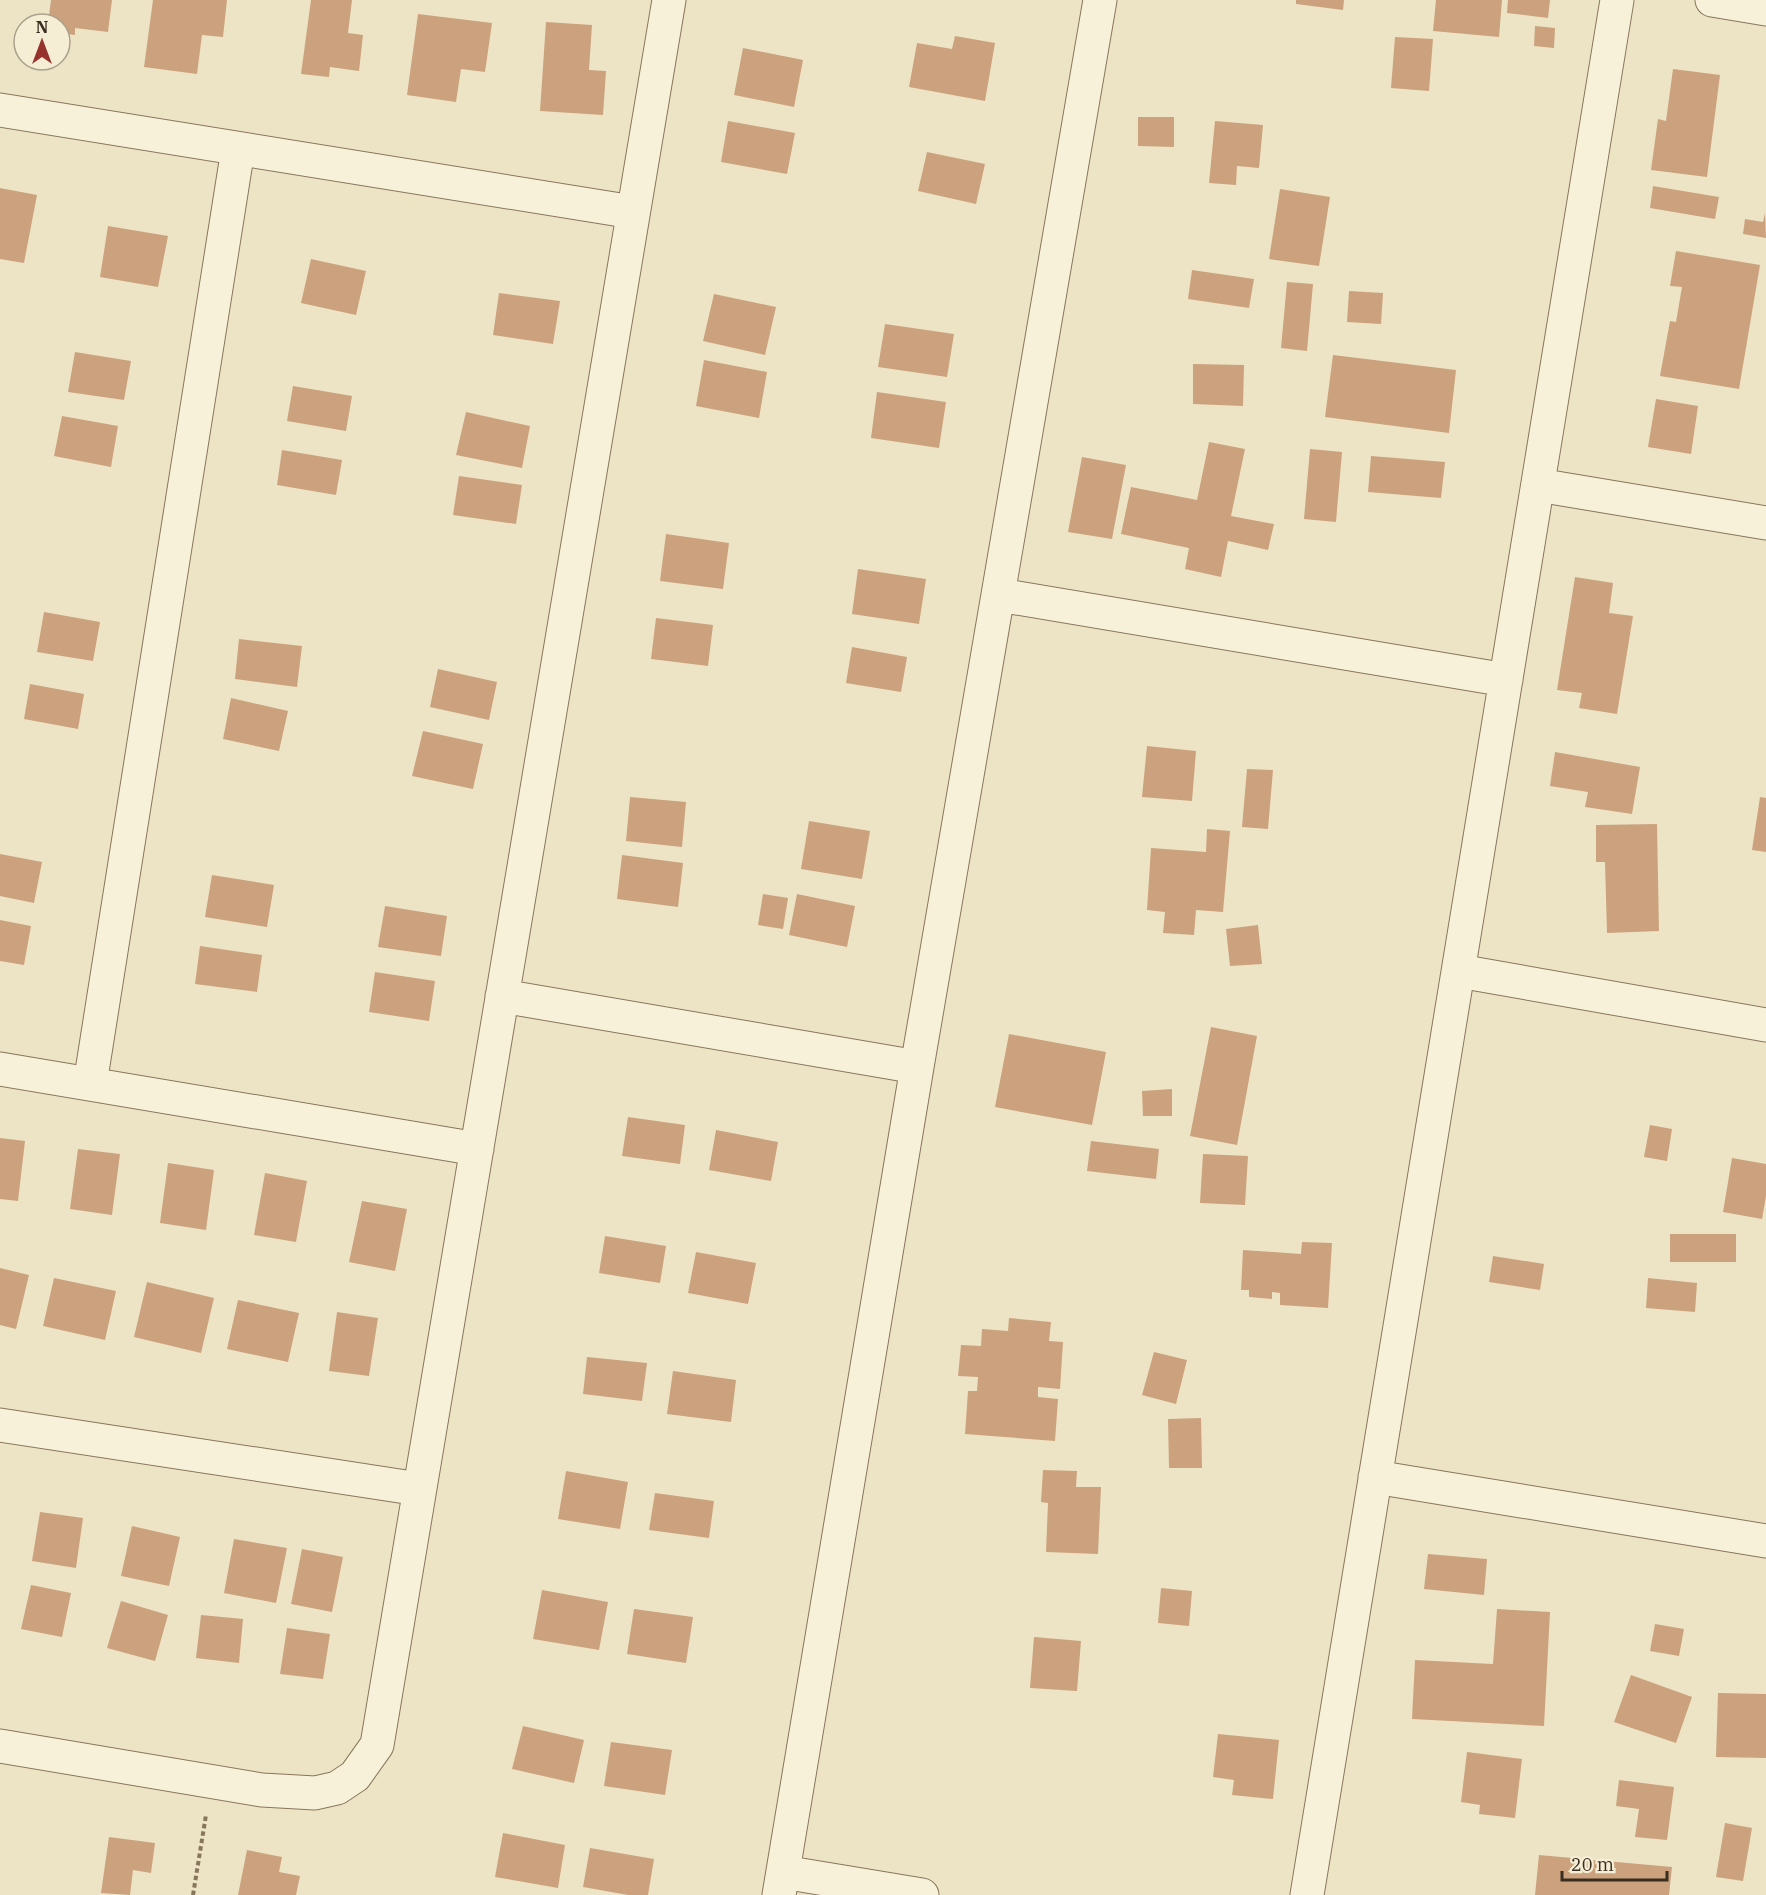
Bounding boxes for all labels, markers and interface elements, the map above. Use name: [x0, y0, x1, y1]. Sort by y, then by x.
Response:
north arrow: [12, 12, 72, 72]
text: N: [36, 17, 48, 37]
scale bar: [1562, 1844, 1667, 1882]
text: 20 m: [1571, 1853, 1614, 1876]

